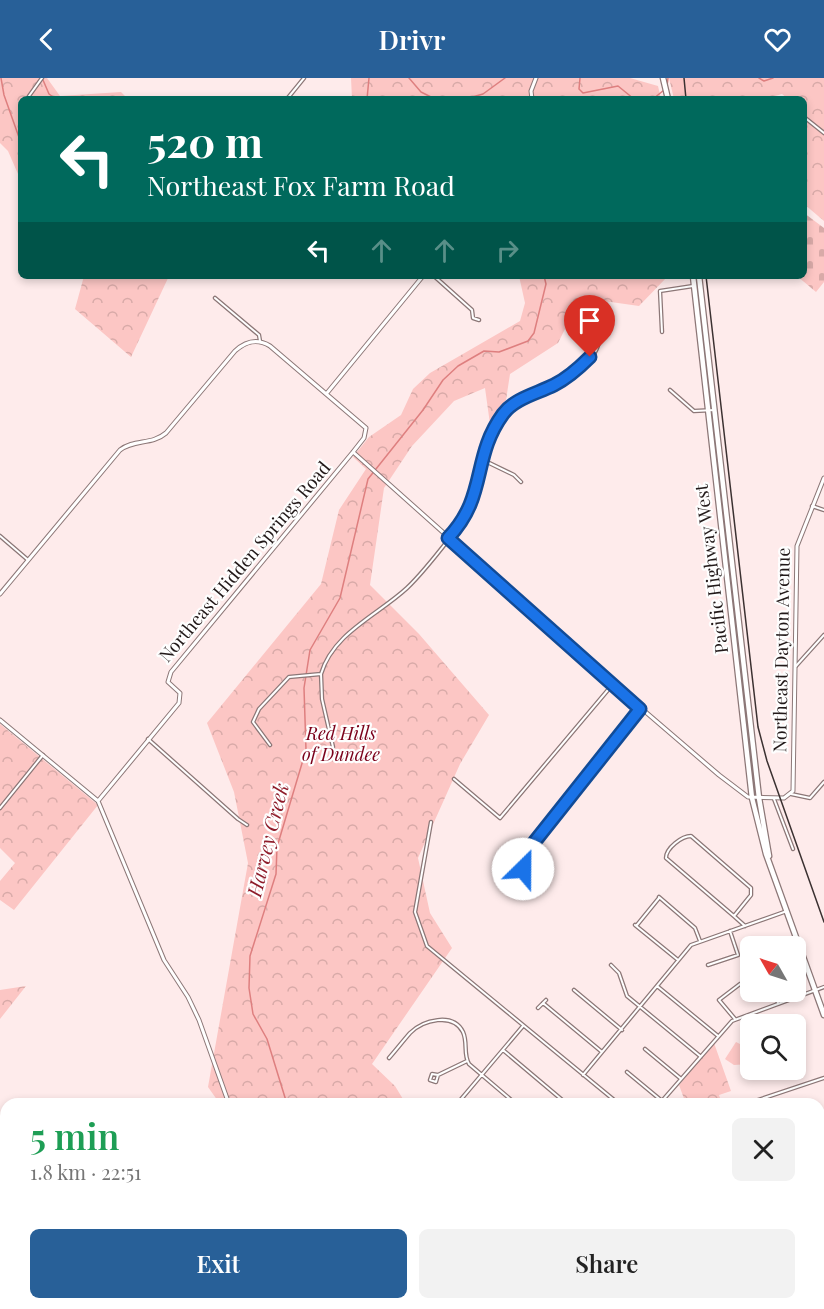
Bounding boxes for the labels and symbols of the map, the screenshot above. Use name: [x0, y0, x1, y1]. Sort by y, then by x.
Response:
pin: [564, 295, 615, 357]
street label: Northeast Hidden Springs Road: [153, 456, 336, 667]
street label: Pacific Highway West: [689, 483, 733, 655]
street label: Northeast Dayton Avenue: [767, 547, 795, 753]
park label: Red Hills of Dundee: [302, 721, 380, 766]
water label: Harvey Creek: [239, 780, 294, 900]
position arrow: [491, 837, 555, 901]
north arrow: [740, 936, 806, 1002]

